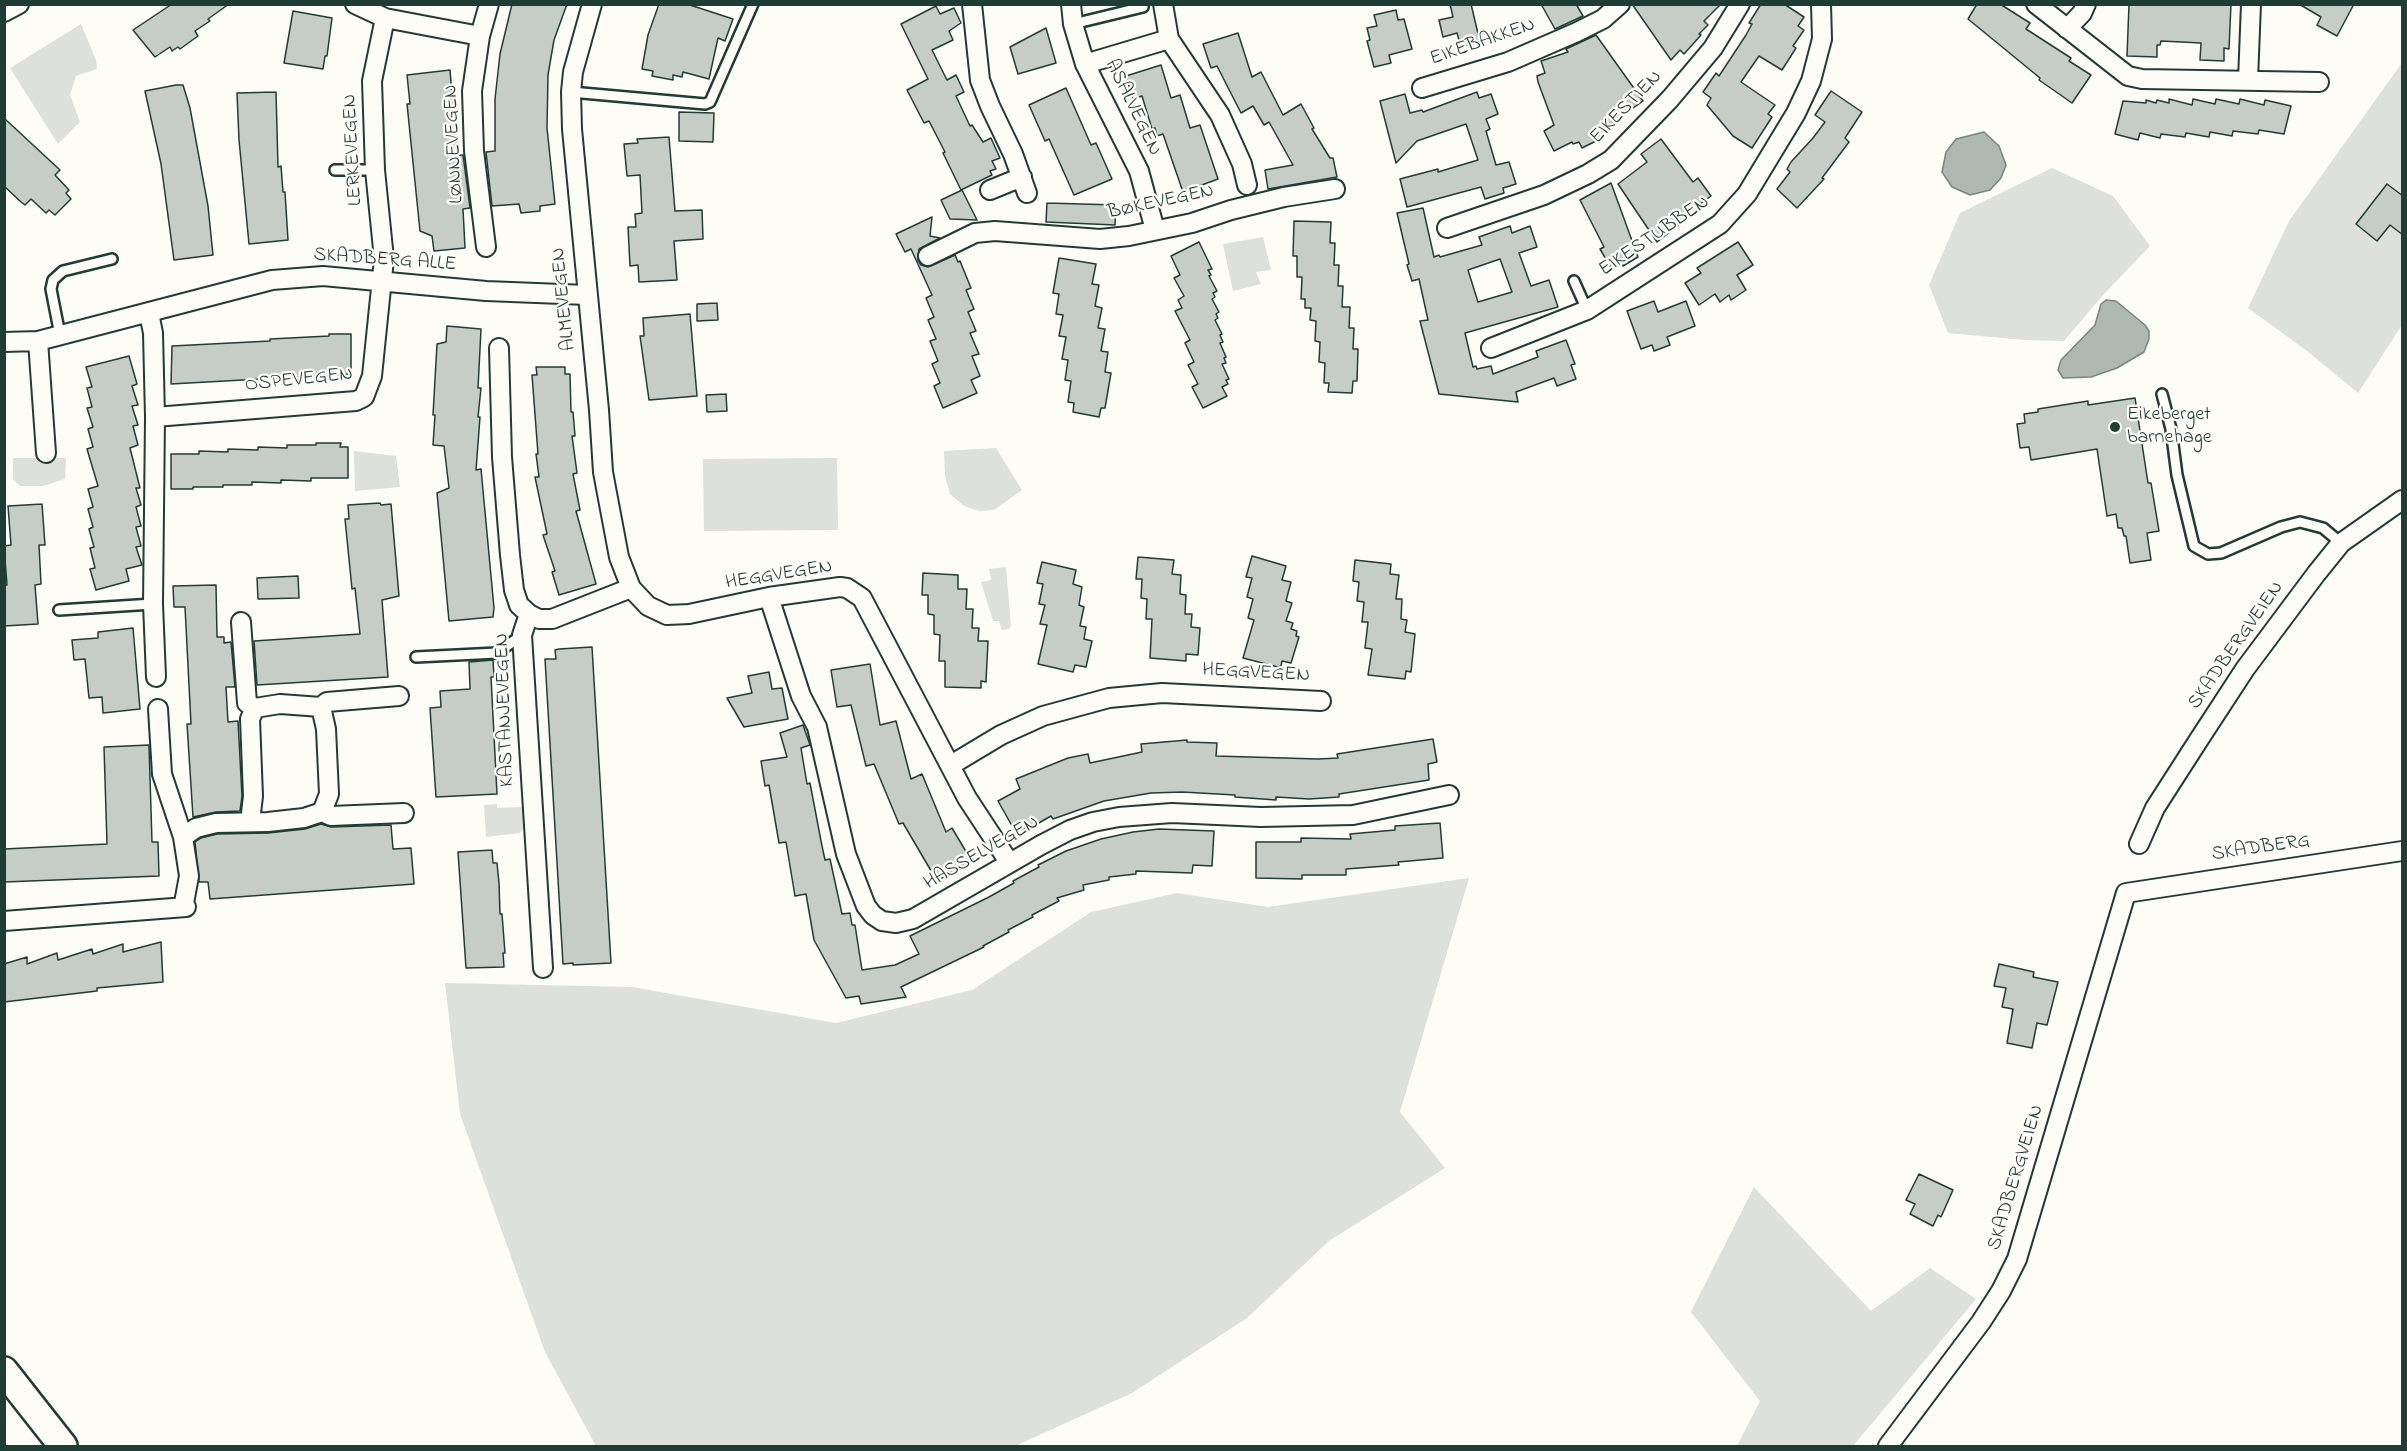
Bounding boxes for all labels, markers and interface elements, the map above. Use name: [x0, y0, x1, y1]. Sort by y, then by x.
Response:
street label: EIKEBAKKEN: [1427, 14, 1539, 72]
street label: ASALVEGEN: [1098, 56, 1166, 160]
street label: EIKESTIEN: [1586, 66, 1668, 150]
street label: LØNNEVEGEN: [440, 84, 470, 204]
street label: LERKEVEGEN: [339, 93, 369, 207]
street label: BØKEVEGEN: [1106, 180, 1216, 226]
street label: EIKESTUBBEN: [1595, 191, 1715, 283]
street label: SKADBERG ALLE: [313, 244, 457, 278]
street label: ALMEVEGEN: [548, 246, 582, 352]
street label: OSPEVEGEN: [244, 363, 354, 399]
place label: Eikeberget barnehage: [2127, 404, 2212, 451]
marker: Eikeberget barnehage: [2108, 420, 2122, 434]
street label: HEGGVEGEN: [724, 556, 834, 596]
street label: SKADBERGVEIEN: [2184, 577, 2290, 715]
street label: KASTANJEVEGEN: [491, 633, 521, 787]
street label: HEGGVEGEN: [1201, 659, 1311, 689]
street label: HASSELVEGEN: [920, 811, 1044, 897]
street label: SKADBERG: [2210, 830, 2312, 868]
street label: SKADBERGVEIEN: [1983, 1102, 2051, 1254]

